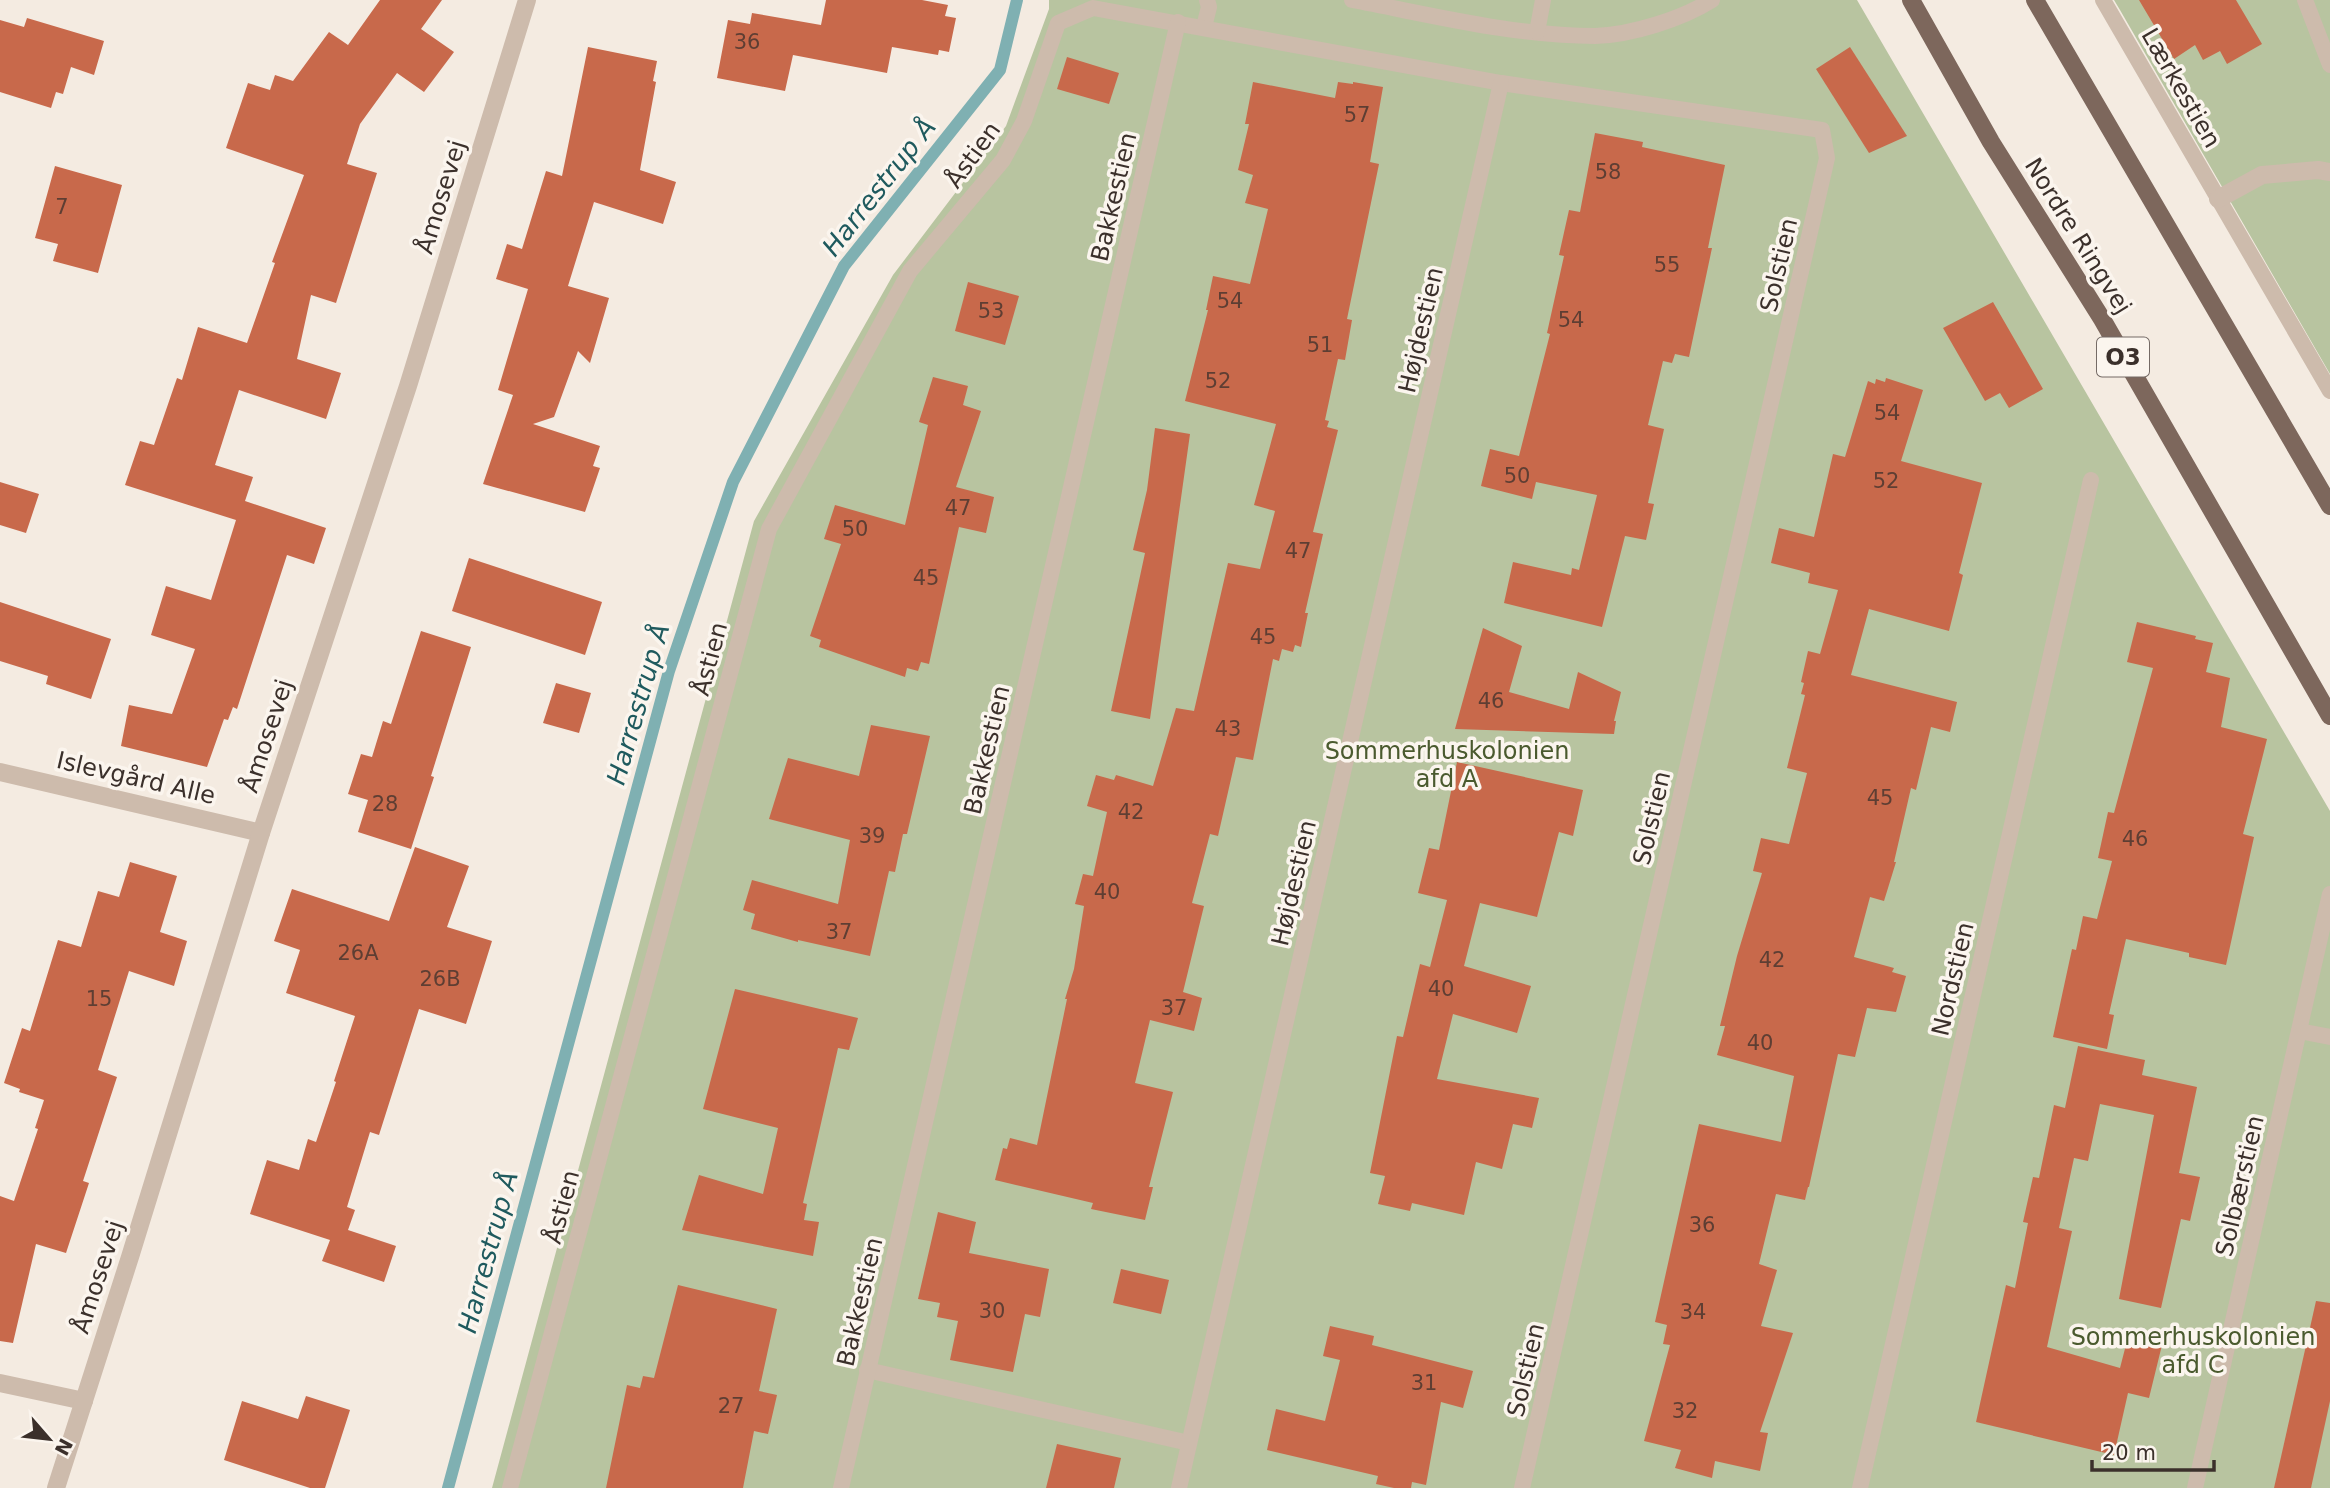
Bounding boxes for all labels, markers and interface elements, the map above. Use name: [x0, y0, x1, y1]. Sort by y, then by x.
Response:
street label: Lærkestien: [2136, 23, 2226, 153]
house number: 36: [734, 30, 760, 54]
house number: 57: [1344, 103, 1370, 127]
water label: Harrestrup Å: [815, 112, 942, 262]
street label: Åstien: [939, 116, 1006, 194]
street label: Bakkestien: [1086, 130, 1142, 264]
street label: Åmosevej: [409, 136, 472, 257]
street label: Nordre Ringvej: [2019, 153, 2137, 319]
house number: 58: [1595, 160, 1621, 184]
house number: 7: [55, 195, 69, 219]
street label: Solstien: [1755, 215, 1803, 315]
house number: 55: [1654, 253, 1680, 277]
street label: Højdestien: [1393, 265, 1449, 395]
house number: 54: [1217, 289, 1243, 313]
house number: 53: [978, 299, 1004, 323]
house number: 54: [1558, 308, 1584, 332]
house number: 51: [1307, 333, 1333, 357]
road number: O3: [2097, 338, 2149, 376]
house number: 52: [1205, 369, 1231, 393]
house number: 54: [1874, 401, 1900, 425]
house number: 50: [1504, 464, 1530, 488]
house number: 52: [1873, 469, 1899, 493]
house number: 47: [945, 496, 971, 520]
house number: 50: [842, 517, 868, 541]
house number: 47: [1285, 539, 1311, 563]
house number: 45: [913, 566, 939, 590]
street label: Åstien: [686, 619, 733, 699]
water label: Harrestrup Å: [600, 620, 675, 788]
house number: 45: [1250, 625, 1276, 649]
street label: Åmosevej: [235, 676, 298, 796]
street label: Bakkestien: [959, 683, 1015, 817]
house number: 46: [1478, 689, 1504, 713]
house number: 43: [1215, 717, 1241, 741]
park label: Sommerhuskolonien afd A: [1325, 737, 1569, 793]
street label: Islevgård Alle: [54, 745, 218, 810]
street label: Solstien: [1628, 768, 1676, 868]
house number: 45: [1867, 786, 1893, 810]
house number: 28: [372, 792, 398, 816]
house number: 42: [1118, 800, 1144, 824]
street label: Højdestien: [1266, 818, 1322, 948]
house number: 39: [859, 824, 885, 848]
house number: 46: [2122, 827, 2148, 851]
house number: 40: [1094, 880, 1120, 904]
street label: Nordstien: [1926, 919, 1980, 1039]
house number: 37: [826, 920, 852, 944]
house number: 26A: [337, 941, 379, 965]
house number: 42: [1759, 948, 1785, 972]
house number: 26B: [419, 967, 461, 991]
house number: 40: [1428, 977, 1454, 1001]
house number: 15: [86, 987, 112, 1011]
house number: 37: [1161, 996, 1187, 1020]
house number: 40: [1747, 1031, 1773, 1055]
street label: Solbærstien: [2210, 1113, 2270, 1259]
street label: Åstien: [538, 1167, 585, 1247]
water label: Harrestrup Å: [451, 1168, 524, 1336]
house number: 36: [1689, 1213, 1715, 1237]
street label: Åmosevej: [66, 1217, 129, 1337]
street label: Bakkestien: [832, 1235, 888, 1369]
house number: 30: [979, 1299, 1005, 1323]
house number: 34: [1680, 1300, 1706, 1324]
street label: Solstien: [1502, 1320, 1550, 1420]
park label: Sommerhuskolonien afd C: [2071, 1323, 2315, 1379]
house number: 31: [1411, 1371, 1437, 1395]
house number: 27: [718, 1394, 744, 1418]
house number: 32: [1672, 1399, 1698, 1423]
north arrow: [14, 1404, 84, 1474]
scale bar: [2092, 1428, 2214, 1472]
text: N: [51, 1435, 77, 1459]
text: 20 m: [2102, 1441, 2156, 1465]

